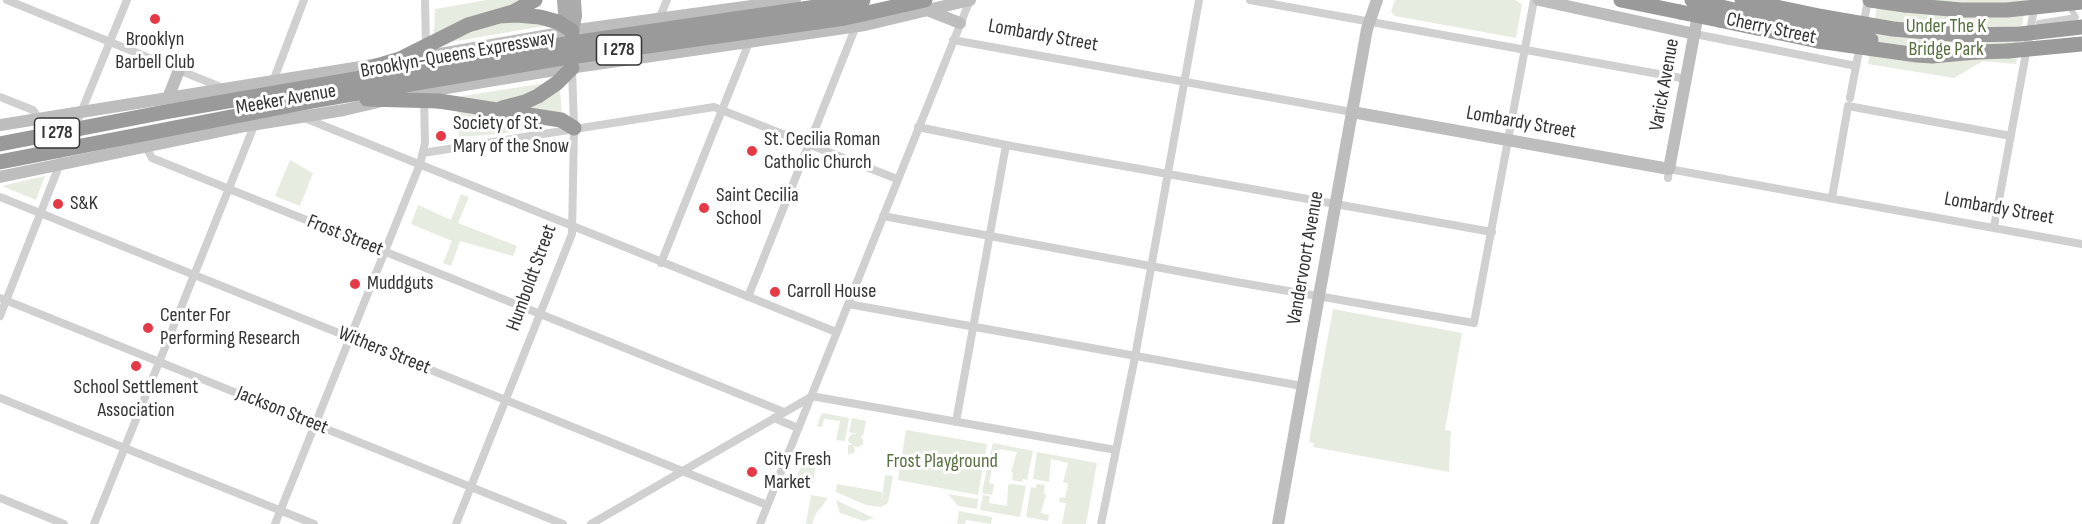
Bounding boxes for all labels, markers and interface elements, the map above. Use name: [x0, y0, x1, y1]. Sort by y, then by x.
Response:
street label: Cherry Street: [1724, 8, 1818, 50]
marker: Brooklyn Barbell Club: [148, 12, 162, 26]
street label: Lombardy Street: [986, 15, 1100, 57]
park label: Under The K Bridge Park: [1906, 15, 1986, 62]
street label: Brooklyn-Queens Expressway: [359, 26, 557, 84]
place label: Brooklyn Barbell Club: [115, 28, 195, 75]
road number: I 278: [596, 35, 642, 65]
street label: Varick Avenue: [1645, 37, 1685, 133]
street label: Meeker Avenue: [234, 79, 338, 121]
street label: Lombardy Street: [1464, 102, 1578, 144]
place label: Society of St. Mary of the Snow: [453, 112, 569, 159]
road number: I 278: [34, 118, 80, 148]
place label: St. Cecilia Roman Catholic Church: [764, 128, 880, 175]
marker: Society of St. Mary of the Snow: [434, 129, 448, 143]
marker: St. Cecilia Roman Catholic Church: [745, 144, 759, 158]
place label: Saint Cecilia School: [716, 184, 799, 231]
street label: Lombardy Street: [1942, 188, 2056, 230]
street label: Vandervoort Avenue: [1282, 189, 1330, 327]
place label: S&K: [70, 192, 98, 216]
marker: S&K: [51, 197, 65, 211]
marker: Saint Cecilia School: [697, 201, 711, 215]
street label: Frost Street: [303, 210, 387, 262]
street label: Humboldt Street: [502, 222, 562, 334]
place label: Muddguts: [367, 272, 433, 296]
marker: Muddguts: [348, 277, 362, 291]
place label: Carroll House: [787, 280, 876, 304]
marker: Carroll House: [768, 285, 782, 299]
place label: Center For Performing Research: [160, 304, 300, 351]
marker: Center For Performing Research: [141, 321, 155, 335]
street label: Withers Street: [334, 322, 434, 380]
marker: School Settlement Association: [129, 359, 143, 373]
place label: School Settlement Association: [74, 376, 198, 423]
street label: Jackson Street: [233, 382, 331, 440]
place label: City Fresh Market: [764, 448, 831, 495]
park label: Frost Playground: [886, 450, 998, 474]
marker: City Fresh Market: [745, 465, 759, 479]

